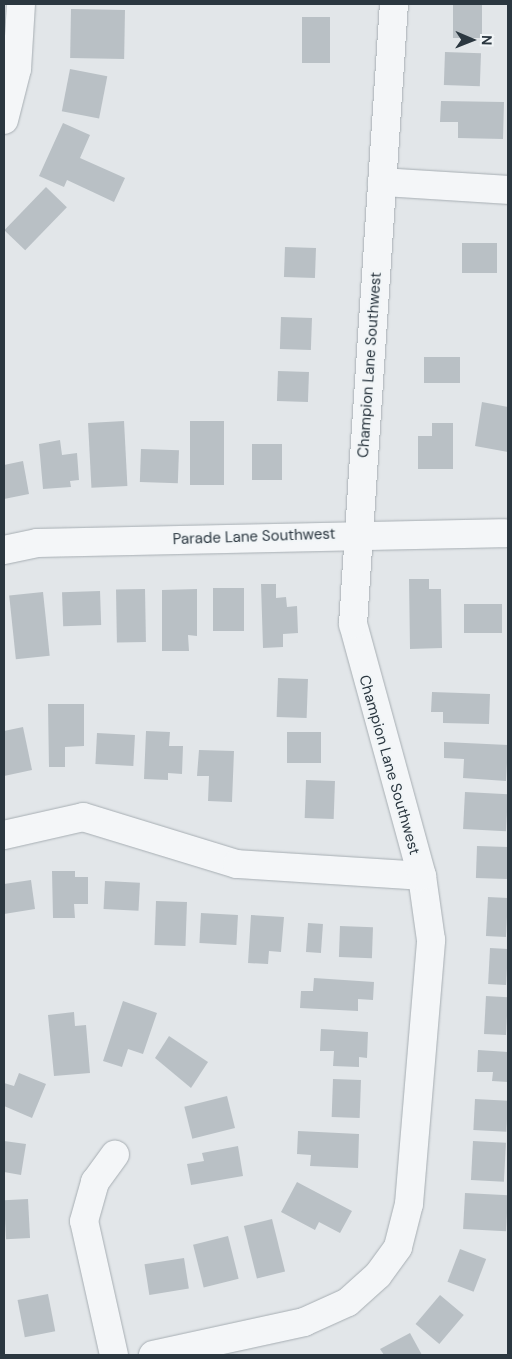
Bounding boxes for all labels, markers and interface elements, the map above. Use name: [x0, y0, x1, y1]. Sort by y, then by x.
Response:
north arrow: [447, 15, 497, 65]
text: N: [478, 35, 496, 46]
street label: Champion Lane Southwest: [355, 272, 385, 458]
street label: Parade Lane Southwest: [172, 525, 336, 549]
street label: Champion Lane Southwest: [355, 673, 423, 857]

